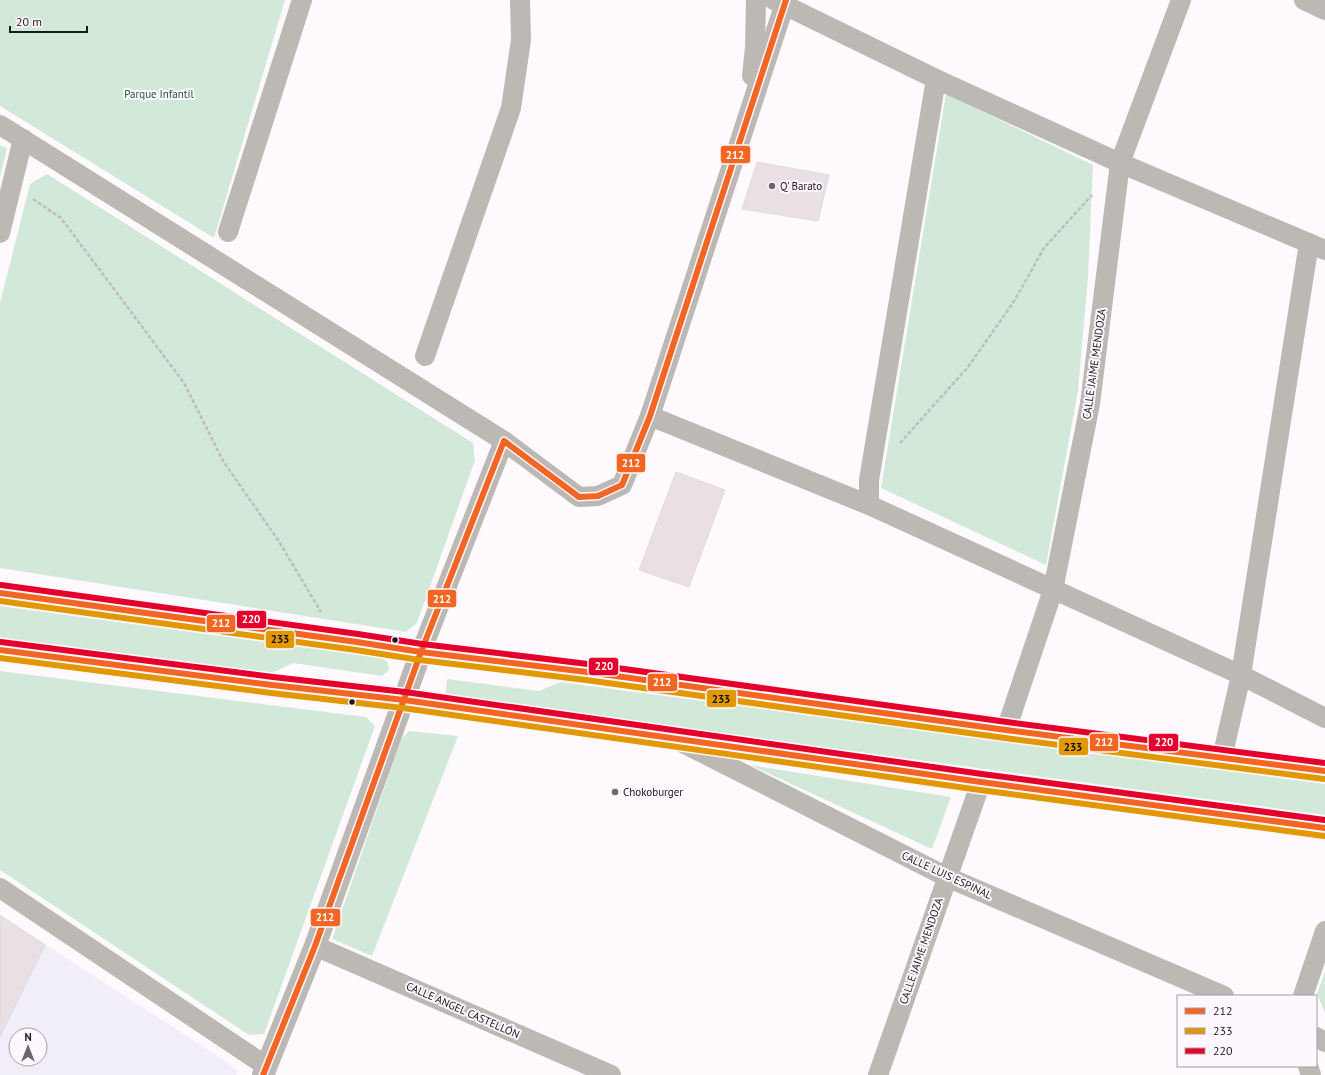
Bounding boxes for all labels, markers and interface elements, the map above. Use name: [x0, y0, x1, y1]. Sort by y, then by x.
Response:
scale bar: [10, 8, 87, 34]
text: 20 m: [16, 14, 42, 29]
park label: Parque Infantil: [124, 87, 194, 101]
line badge: 212: [720, 145, 751, 164]
text: 212: [726, 148, 744, 162]
place label: Q' Barato: [780, 179, 822, 193]
marker: Q' Barato: [767, 181, 777, 191]
street label: CALLE JAIME MENDOZA: [1079, 307, 1109, 420]
line badge: 212: [616, 453, 646, 473]
text: 212: [622, 456, 640, 470]
line badge: 212: [427, 589, 457, 608]
text: 212: [433, 592, 451, 606]
line badge: 220: [236, 610, 267, 629]
text: 220: [242, 612, 260, 626]
line badge: 212: [206, 614, 236, 633]
text: 212: [212, 616, 230, 630]
line badge: 233: [265, 630, 295, 649]
text: 233: [271, 632, 289, 646]
unlabelled marker: [390, 635, 400, 645]
line badge: 220: [588, 657, 619, 676]
text: 220: [595, 659, 613, 673]
line badge: 212: [647, 673, 678, 692]
text: 212: [653, 675, 671, 689]
line badge: 233: [706, 689, 737, 708]
text: 233: [712, 692, 730, 706]
unlabelled marker: [347, 697, 357, 707]
line badge: 212: [1089, 733, 1119, 752]
line badge: 220: [1148, 733, 1179, 752]
text: 212: [1095, 735, 1113, 749]
text: 220: [1155, 735, 1173, 749]
line badge: 233: [1058, 737, 1089, 756]
text: 233: [1064, 740, 1082, 754]
place label: Chokoburger: [623, 785, 683, 799]
marker: Chokoburger: [610, 787, 620, 797]
street label: CALLE LUIS ESPINAL: [900, 848, 995, 902]
street label: CALLE JAIME MENDOZA: [896, 895, 946, 1006]
line badge: 212: [310, 908, 341, 927]
text: 212: [316, 910, 334, 924]
street label: CALLE ANGEL CASTELLÓN: [404, 979, 522, 1041]
legend: [1177, 995, 1317, 1067]
text: 212: [1213, 1003, 1233, 1018]
text: 233: [1213, 1023, 1233, 1038]
north arrow: [8, 1027, 48, 1067]
text: N: [24, 1030, 32, 1044]
text: 220: [1213, 1043, 1233, 1058]

